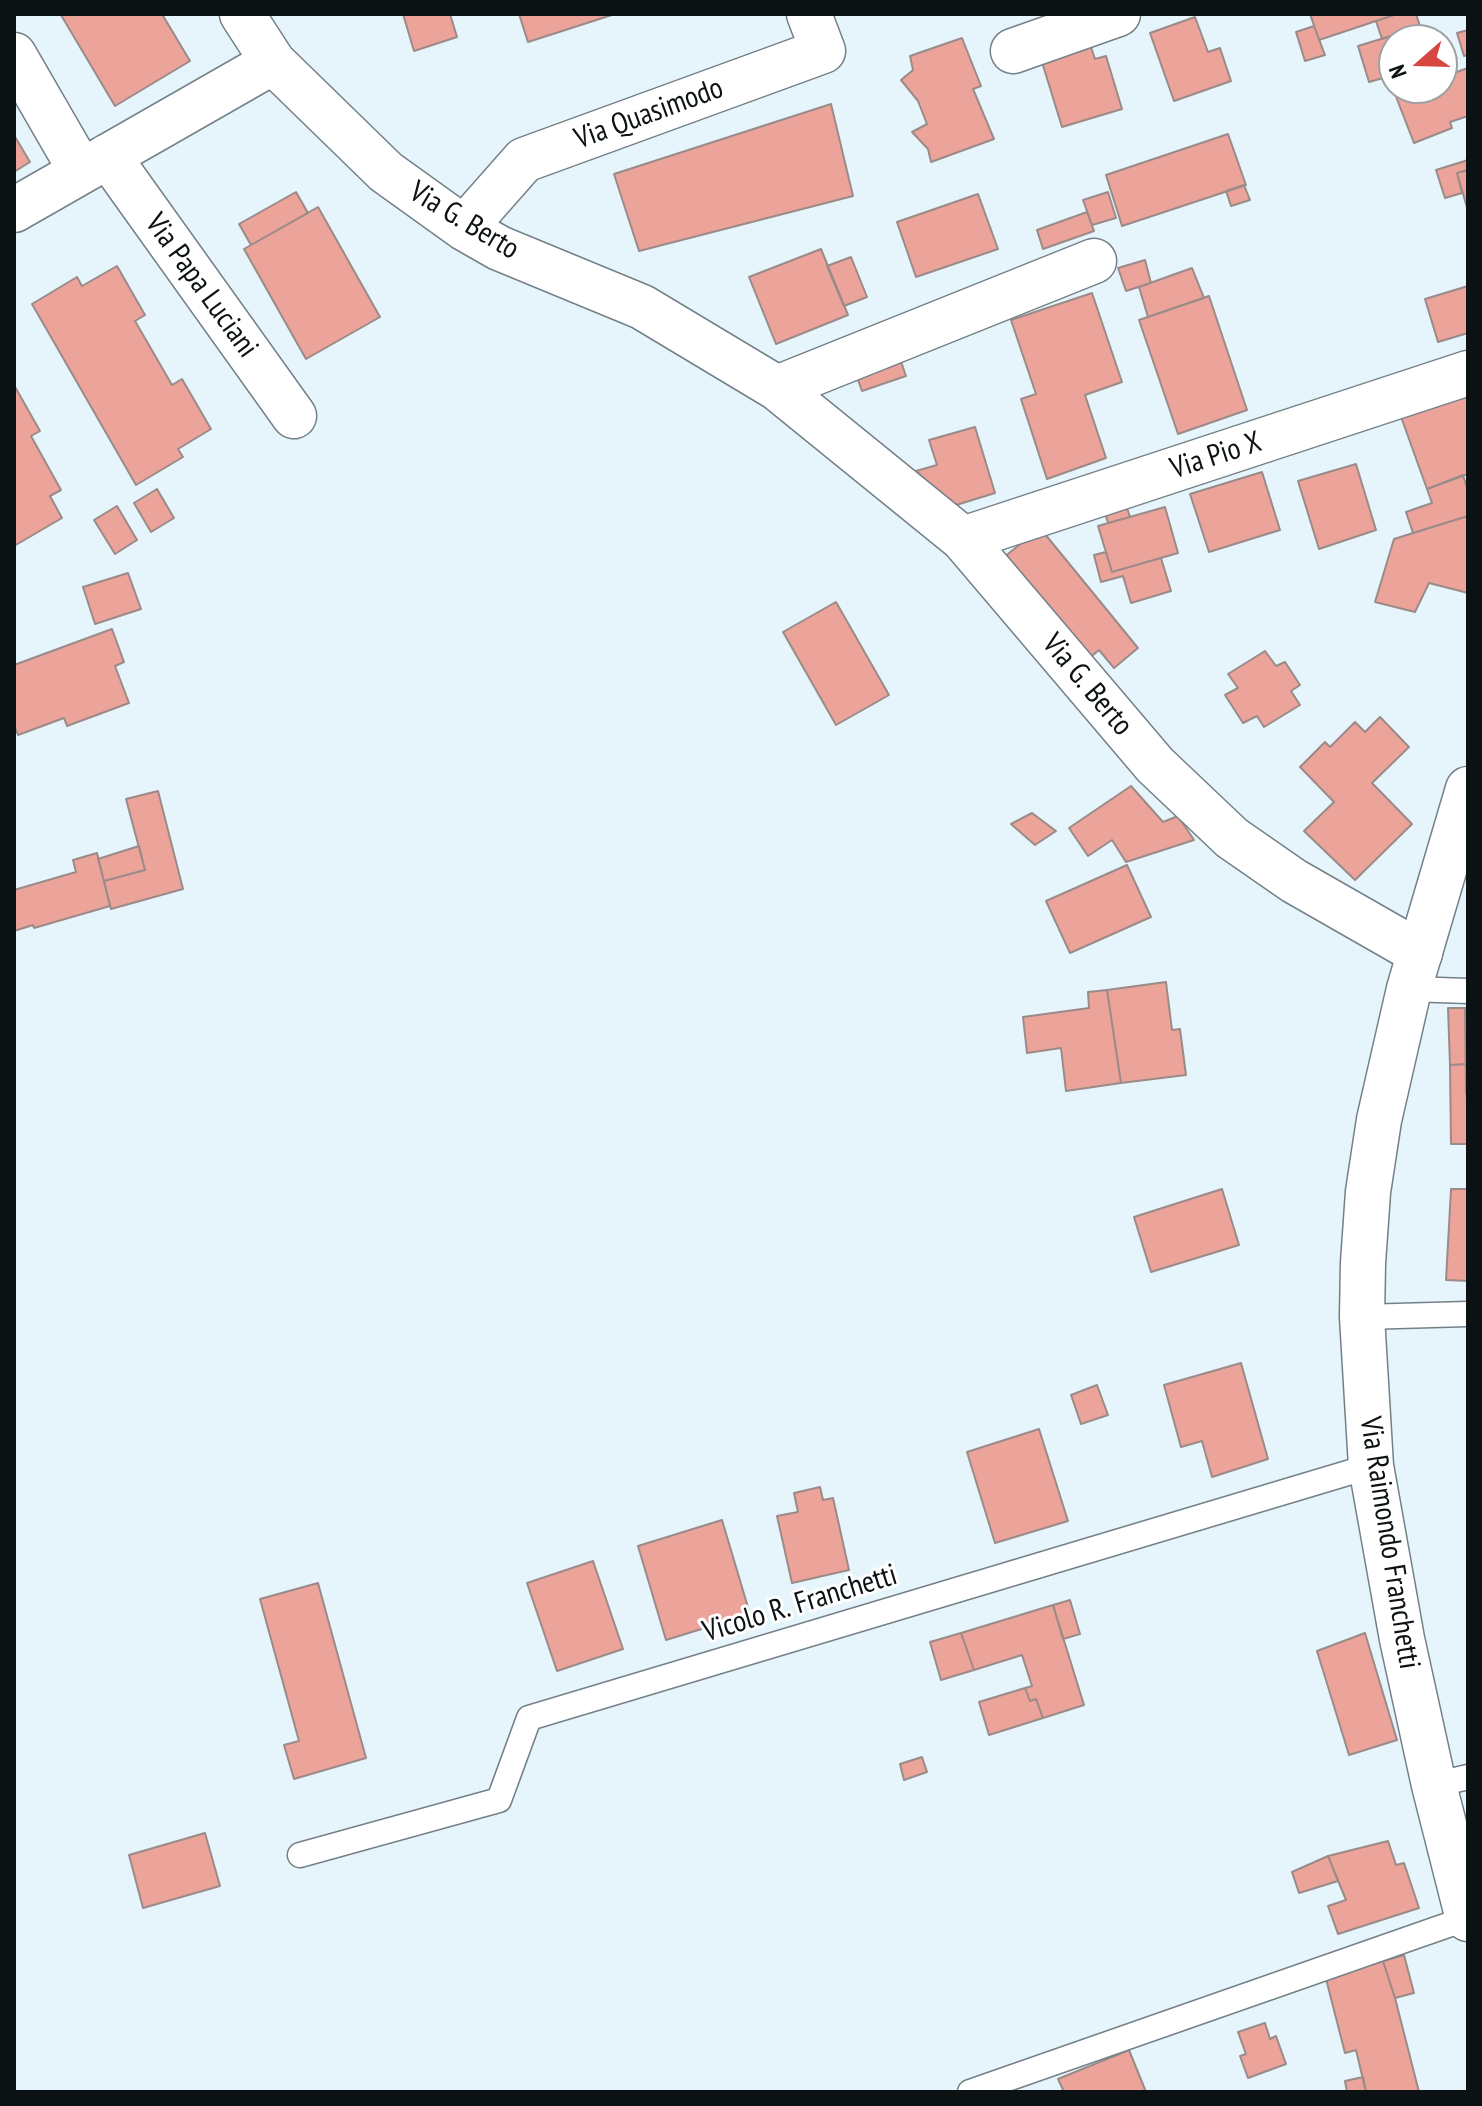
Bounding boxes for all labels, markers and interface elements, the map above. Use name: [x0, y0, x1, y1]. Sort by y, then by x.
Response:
north arrow: [1378, 24, 1458, 104]
text: N: [1382, 61, 1413, 82]
street label: Via Quasimodo: [570, 71, 728, 157]
street label: Via G. Berto: [403, 174, 525, 268]
street label: Via Papa Luciani: [137, 207, 265, 365]
street label: Via Pio X: [1166, 424, 1266, 488]
street label: Via G. Berto: [1034, 627, 1140, 743]
street label: Via Raimondo Franchetti: [1351, 1414, 1427, 1672]
street label: Vicolo R. Franchetti: [699, 1557, 901, 1651]

